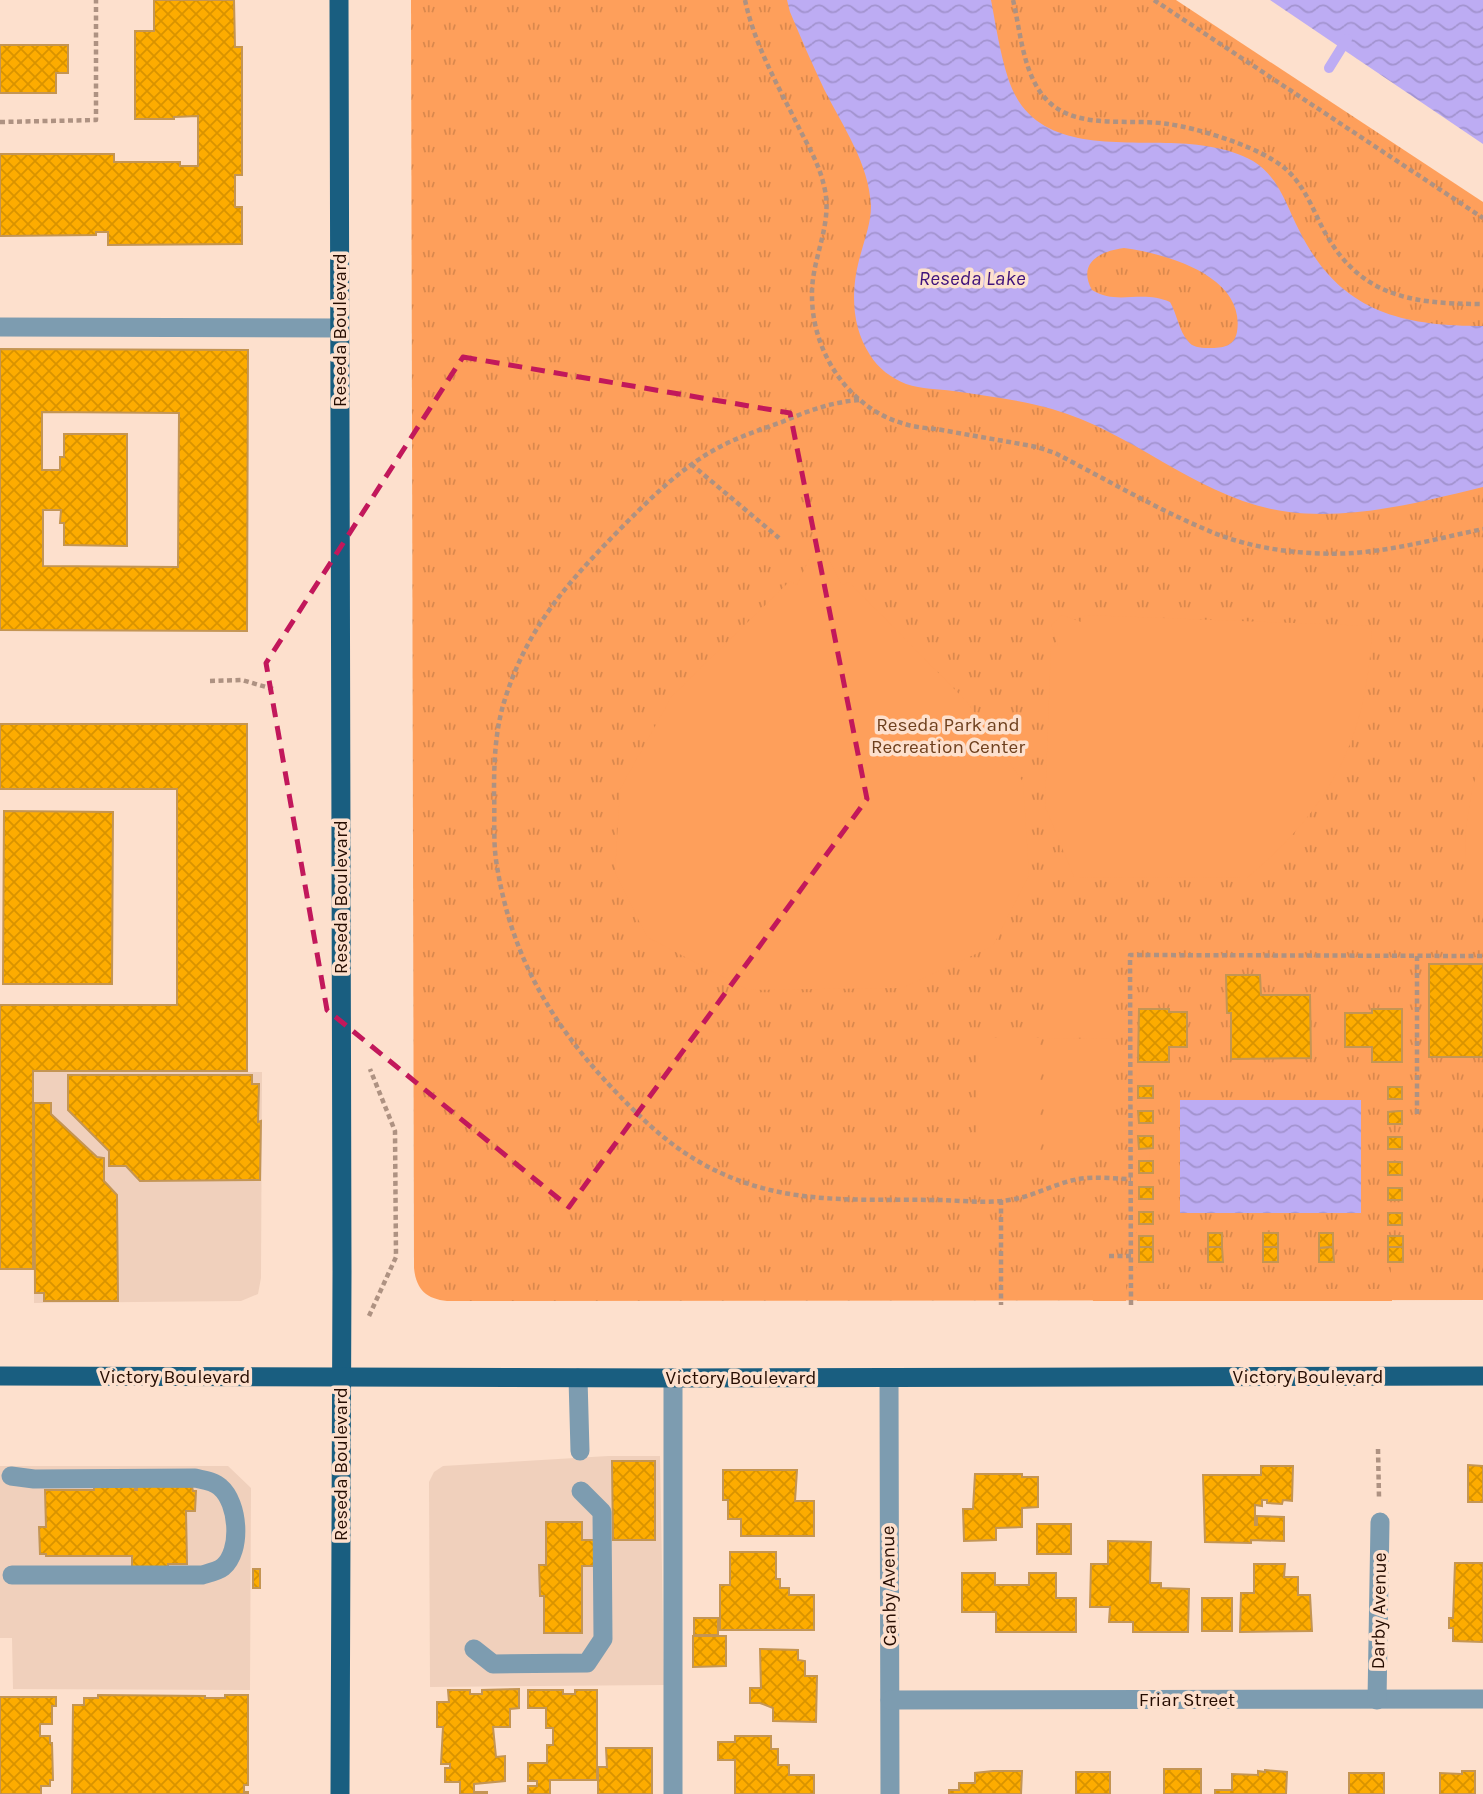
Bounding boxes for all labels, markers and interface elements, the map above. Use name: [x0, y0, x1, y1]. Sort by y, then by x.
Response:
street label: Reseda Boulevard: [329, 253, 351, 407]
water label: Reseda Lake: [918, 266, 1026, 290]
park label: Reseda Park and Recreation Center: [871, 714, 1025, 758]
street label: Reseda Boulevard: [330, 820, 352, 974]
street label: Victory Boulevard: [100, 1366, 250, 1388]
street label: Victory Boulevard: [1233, 1366, 1383, 1388]
street label: Victory Boulevard: [666, 1367, 816, 1389]
street label: Reseda Boulevard: [330, 1387, 352, 1541]
street label: Canby Avenue: [877, 1525, 901, 1647]
street label: Darby Avenue: [1367, 1552, 1391, 1670]
street label: Friar Street: [1139, 1689, 1235, 1711]

